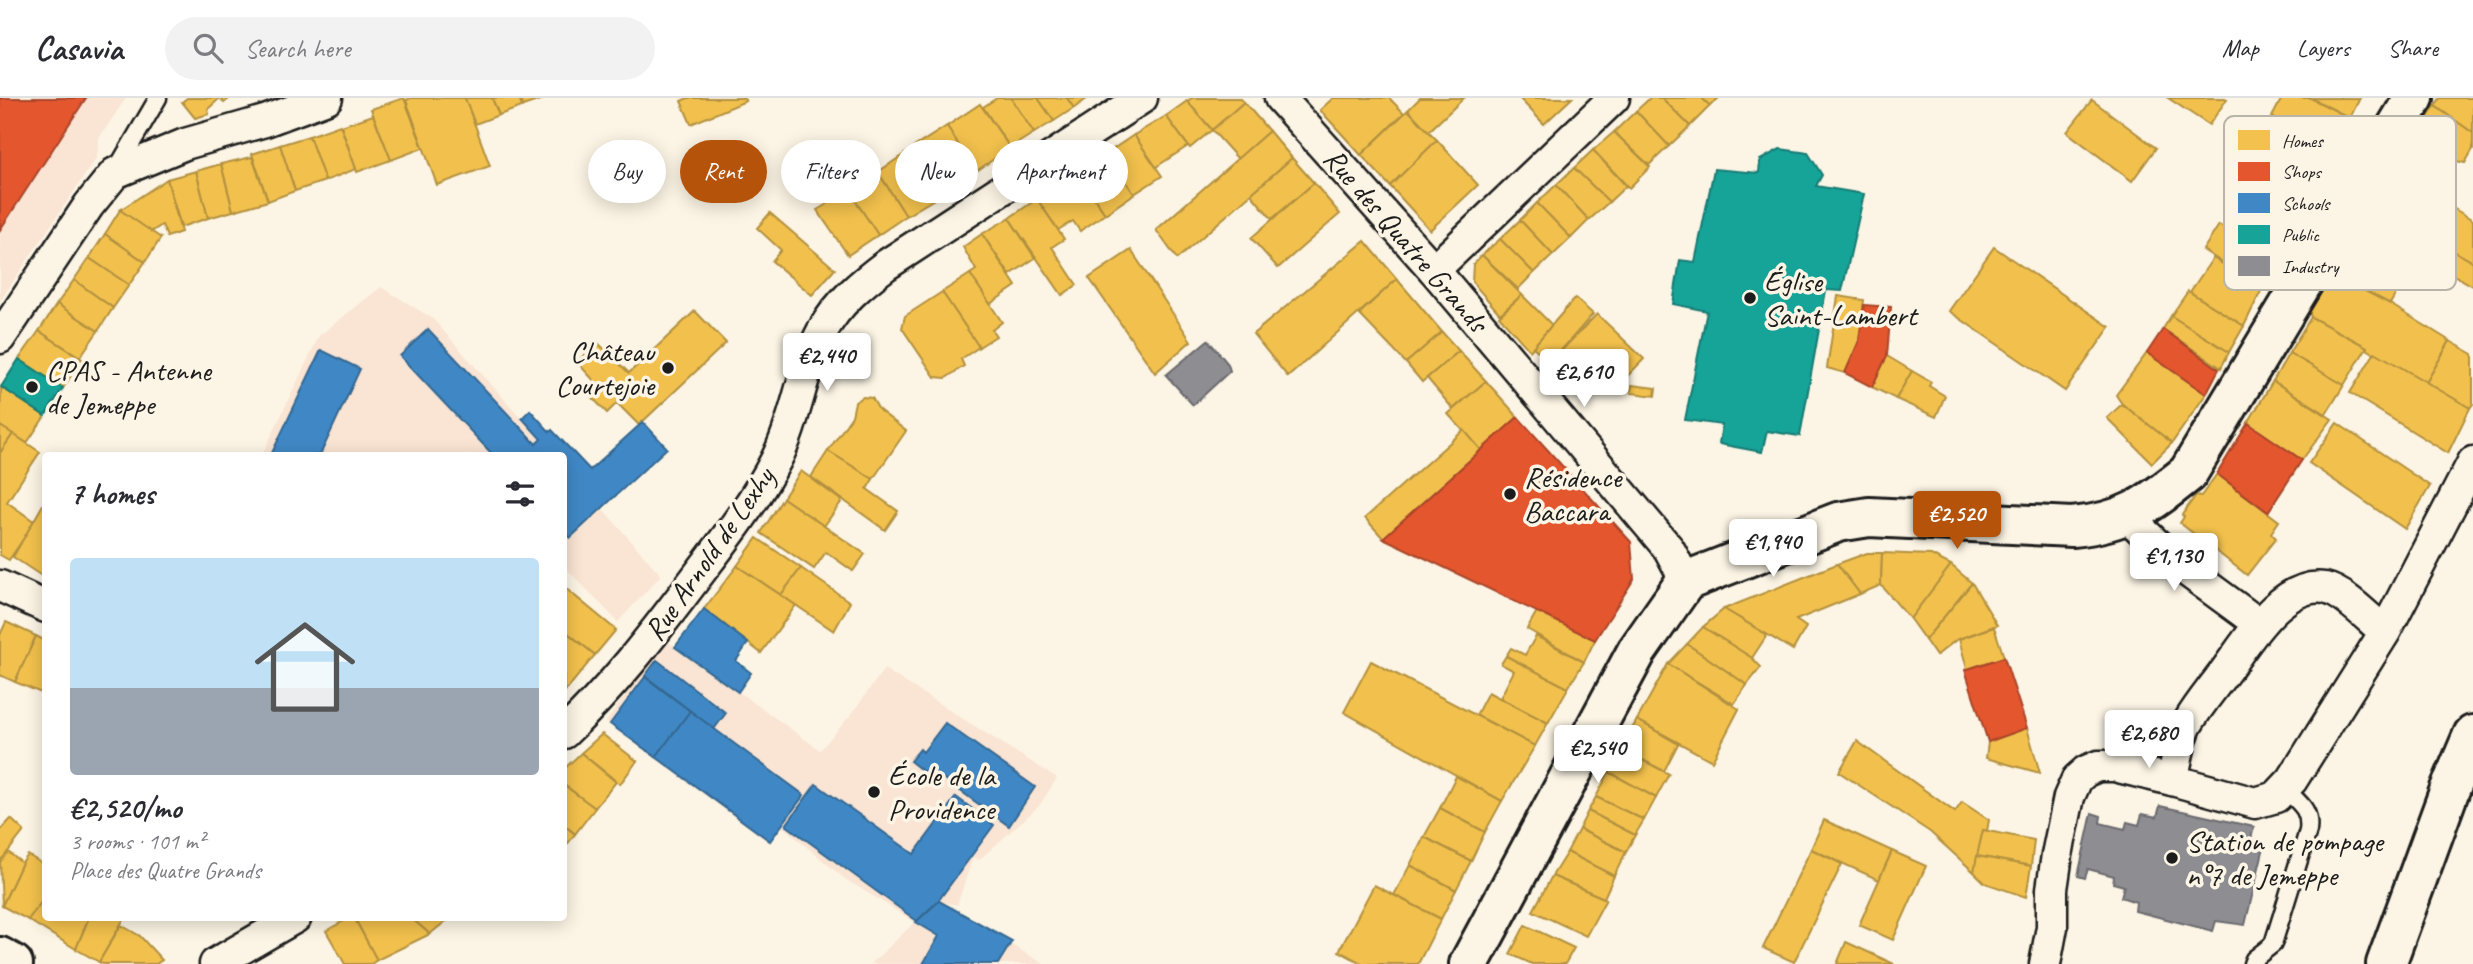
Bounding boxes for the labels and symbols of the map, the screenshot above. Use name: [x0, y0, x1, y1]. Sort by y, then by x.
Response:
legend: [2224, 116, 2456, 290]
text: Homes: [2282, 129, 2324, 153]
street label: Rue des Quatre Grands: [1315, 140, 1498, 342]
text: Shops: [2282, 160, 2322, 184]
text: Schools: [2282, 192, 2332, 216]
text: Public: [2282, 223, 2320, 247]
text: Industry: [2282, 255, 2340, 279]
place label: Église Saint-Lambert: [1764, 262, 1919, 334]
marker: Église Saint-Lambert: [1742, 290, 1758, 306]
place label: Château Courtejoie: [556, 332, 656, 404]
pin: €2,440: [770, 334, 884, 393]
pin: €2,610: [1527, 350, 1641, 409]
place label: CPAS - Antenne de Jemeppe: [46, 351, 213, 423]
marker: Château Courtejoie: [660, 360, 676, 376]
marker: CPAS - Antenne de Jemeppe: [24, 379, 40, 395]
place label: Résidence Baccara: [1524, 458, 1623, 530]
street label: Rue Arnold de Lexhy: [635, 459, 784, 648]
marker: Résidence Baccara: [1502, 486, 1518, 502]
pin: €2,520: [1900, 491, 2014, 551]
pin: €1,940: [1716, 519, 1830, 579]
pin: €1,130: [2117, 533, 2231, 593]
pin: €2,680: [2092, 710, 2206, 770]
pin: €2,540: [1541, 726, 1655, 785]
place label: École de la Providence: [888, 756, 997, 828]
marker: École de la Providence: [866, 784, 882, 800]
place label: Station de pompage n°7 de Jemeppe: [2186, 822, 2385, 894]
marker: Station de pompage n°7 de Jemeppe: [2164, 850, 2180, 866]

